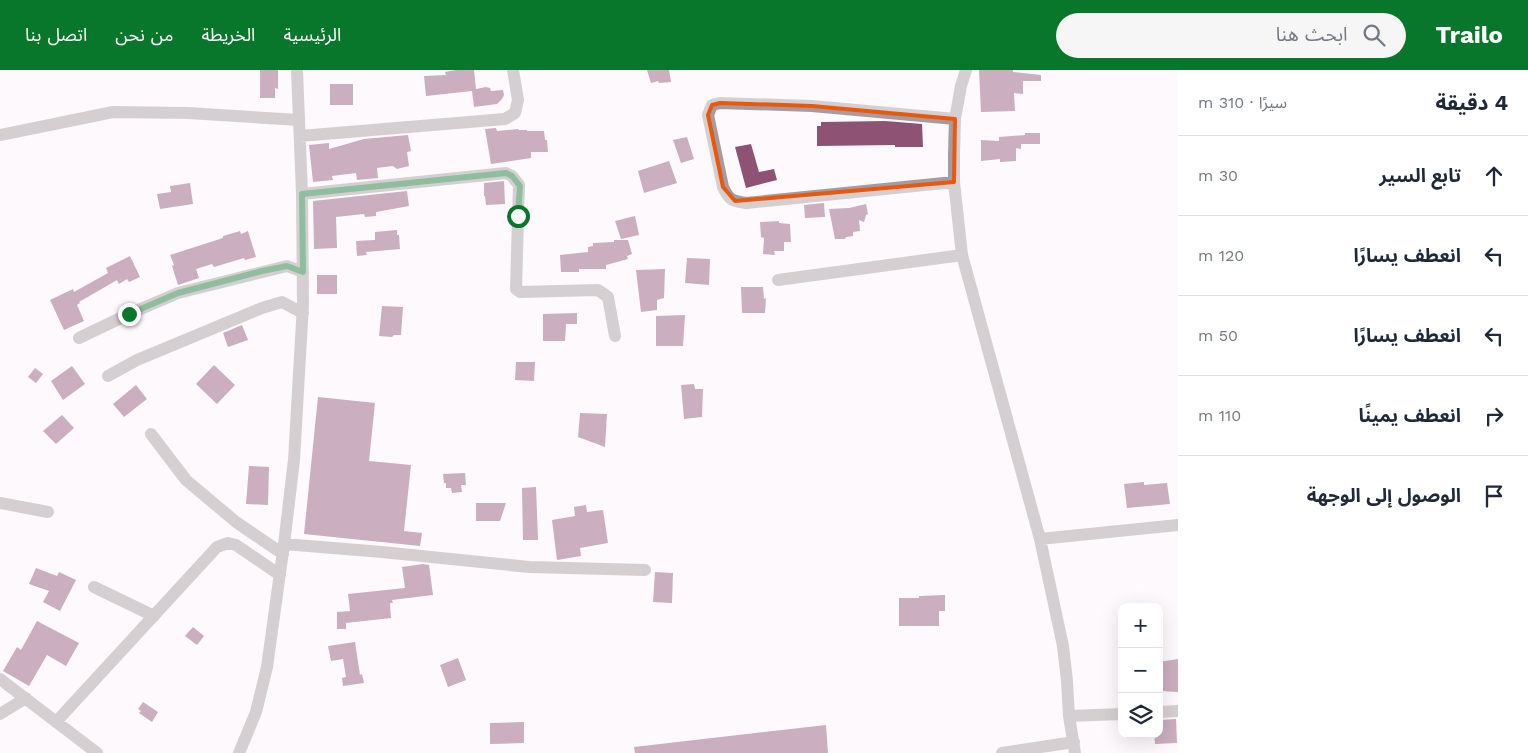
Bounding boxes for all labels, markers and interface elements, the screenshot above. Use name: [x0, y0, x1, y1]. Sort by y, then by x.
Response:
search box: [1056, 13, 1406, 58]
icon: search: [1360, 21, 1388, 49]
text: Trailo: [1436, 21, 1503, 49]
text: ابحث هنا: [1276, 23, 1348, 46]
text: اتصل بنا: [25, 24, 87, 45]
text: من نحن: [115, 24, 173, 45]
text: الخريطة: [201, 24, 255, 45]
text: الرئيسية: [283, 24, 341, 45]
text: 4 دقيقة: [1436, 90, 1508, 115]
text: سيرًا · 310 m: [1198, 93, 1287, 112]
icon: ahead: [1480, 162, 1508, 190]
text: تابع السير: [1379, 164, 1461, 187]
text: 30 m: [1198, 166, 1238, 185]
route start: [507, 205, 530, 228]
icon: left: [1480, 242, 1508, 270]
text: انعطف يسارًا: [1353, 244, 1461, 267]
text: 120 m: [1198, 246, 1244, 265]
route end: [118, 303, 141, 326]
icon: left: [1480, 322, 1508, 350]
text: انعطف يسارًا: [1353, 324, 1461, 347]
text: 50 m: [1198, 326, 1238, 345]
icon: right: [1480, 402, 1508, 430]
text: انعطف يمينًا: [1358, 404, 1461, 427]
text: 110 m: [1198, 406, 1241, 425]
icon: arrive: [1480, 482, 1508, 510]
text: الوصول إلى الوجهة: [1307, 484, 1461, 507]
map controls: [1118, 603, 1163, 738]
button: +: [1118, 603, 1163, 648]
button: −: [1118, 648, 1163, 693]
button: layers: [1118, 693, 1163, 738]

